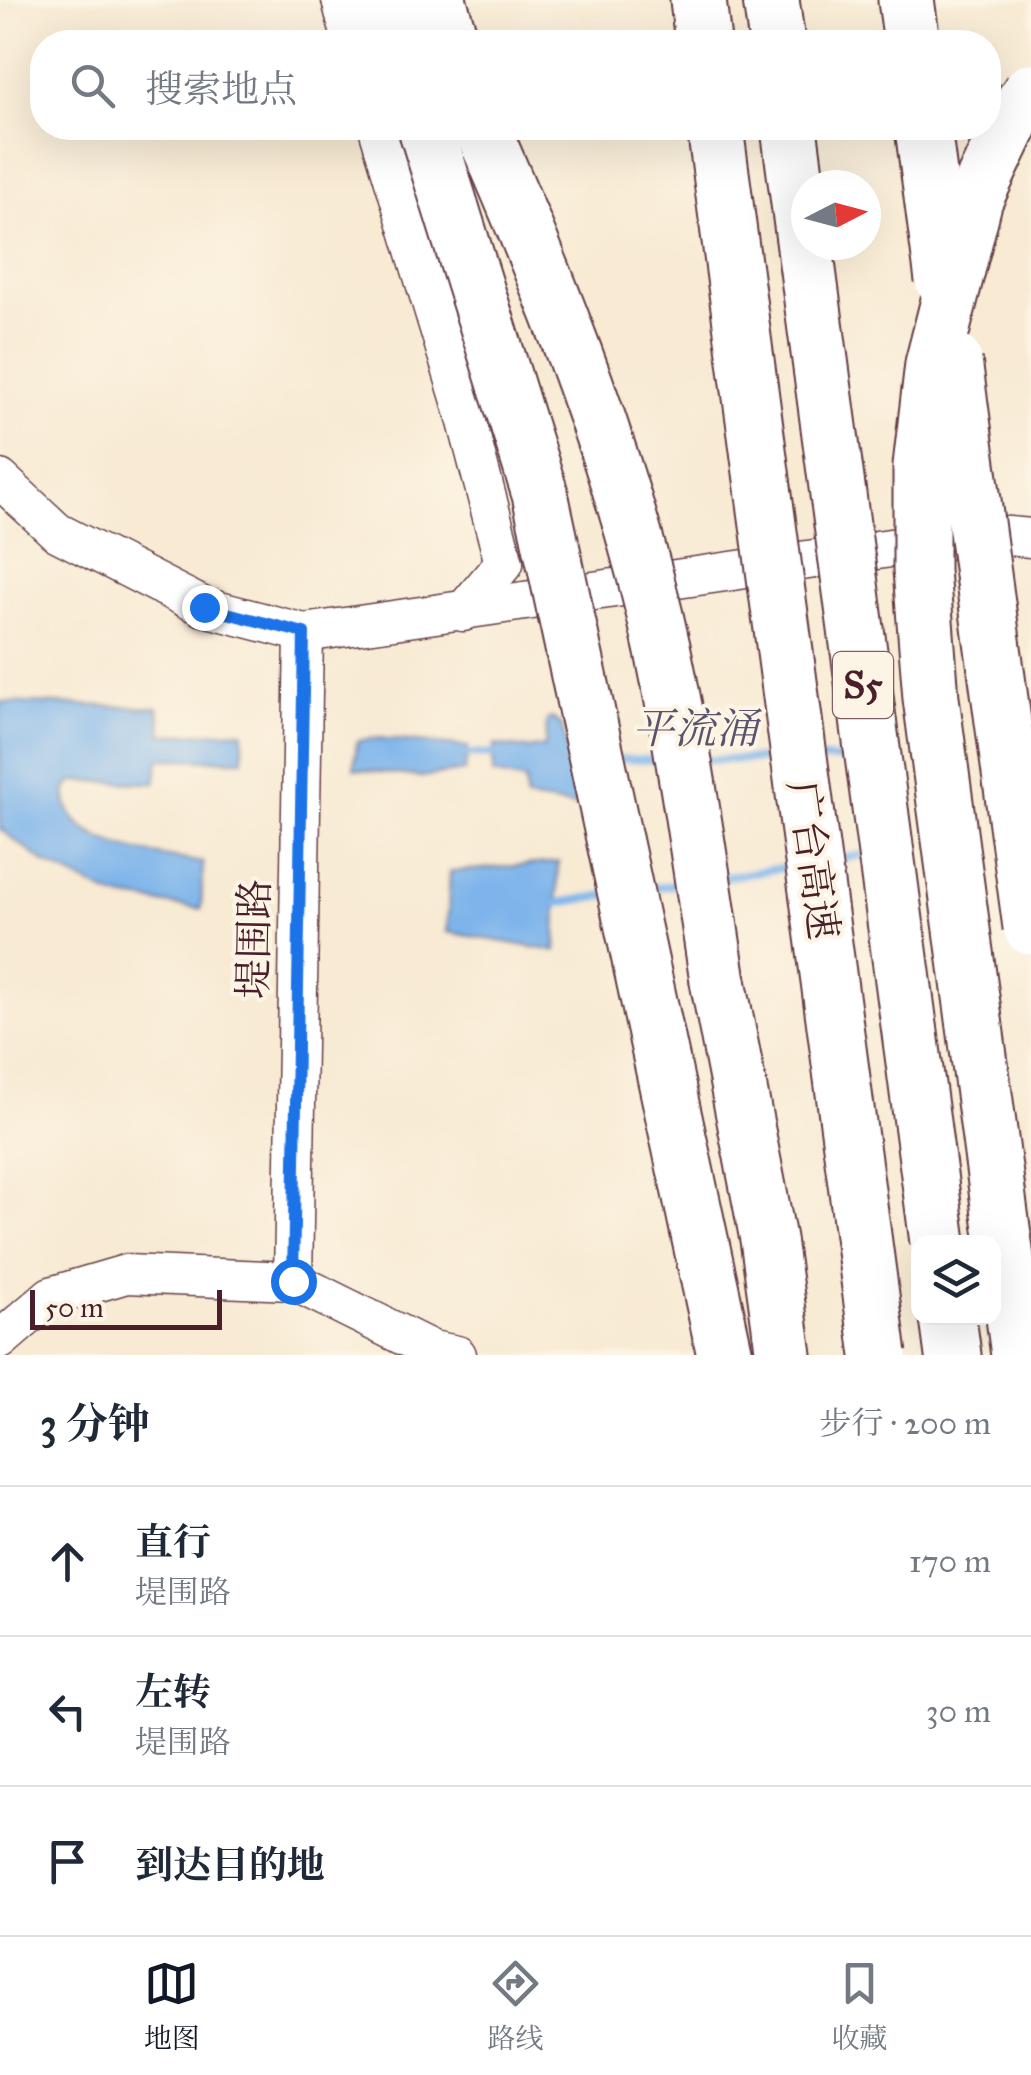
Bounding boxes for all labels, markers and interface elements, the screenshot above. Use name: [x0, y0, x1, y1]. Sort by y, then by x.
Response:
search box: [30, 30, 1001, 140]
icon: search: [65, 58, 120, 113]
text: 搜索地点: [145, 66, 297, 112]
north arrow: [791, 170, 881, 260]
route end: [182, 585, 228, 631]
road number: S5: [833, 652, 893, 718]
water label: 平流涌: [632, 703, 762, 755]
street label: 广台高速: [778, 777, 848, 943]
street label: 堤围路: [228, 879, 280, 999]
map controls: [911, 1235, 1001, 1325]
button: layers: [911, 1235, 1001, 1325]
route start: [271, 1259, 317, 1305]
scale bar: [30, 1285, 222, 1330]
text: 50 m: [45, 1290, 104, 1325]
text: 3 分钟: [40, 1398, 150, 1450]
text: 步行 · 200 m: [819, 1404, 991, 1443]
text: 直行: [135, 1519, 211, 1565]
icon: ahead: [40, 1534, 95, 1589]
text: 170 m: [909, 1542, 991, 1581]
text: 堤围路: [135, 1573, 231, 1612]
text: 左转: [135, 1669, 211, 1715]
icon: left: [40, 1684, 95, 1739]
text: 30 m: [926, 1692, 991, 1731]
text: 堤围路: [135, 1723, 231, 1762]
icon: arrive: [40, 1834, 95, 1889]
text: 到达目的地: [135, 1842, 325, 1888]
tab: 地图: [144, 1956, 200, 2056]
tab: 路线: [487, 1956, 543, 2056]
tab: 收藏: [831, 1956, 887, 2056]

